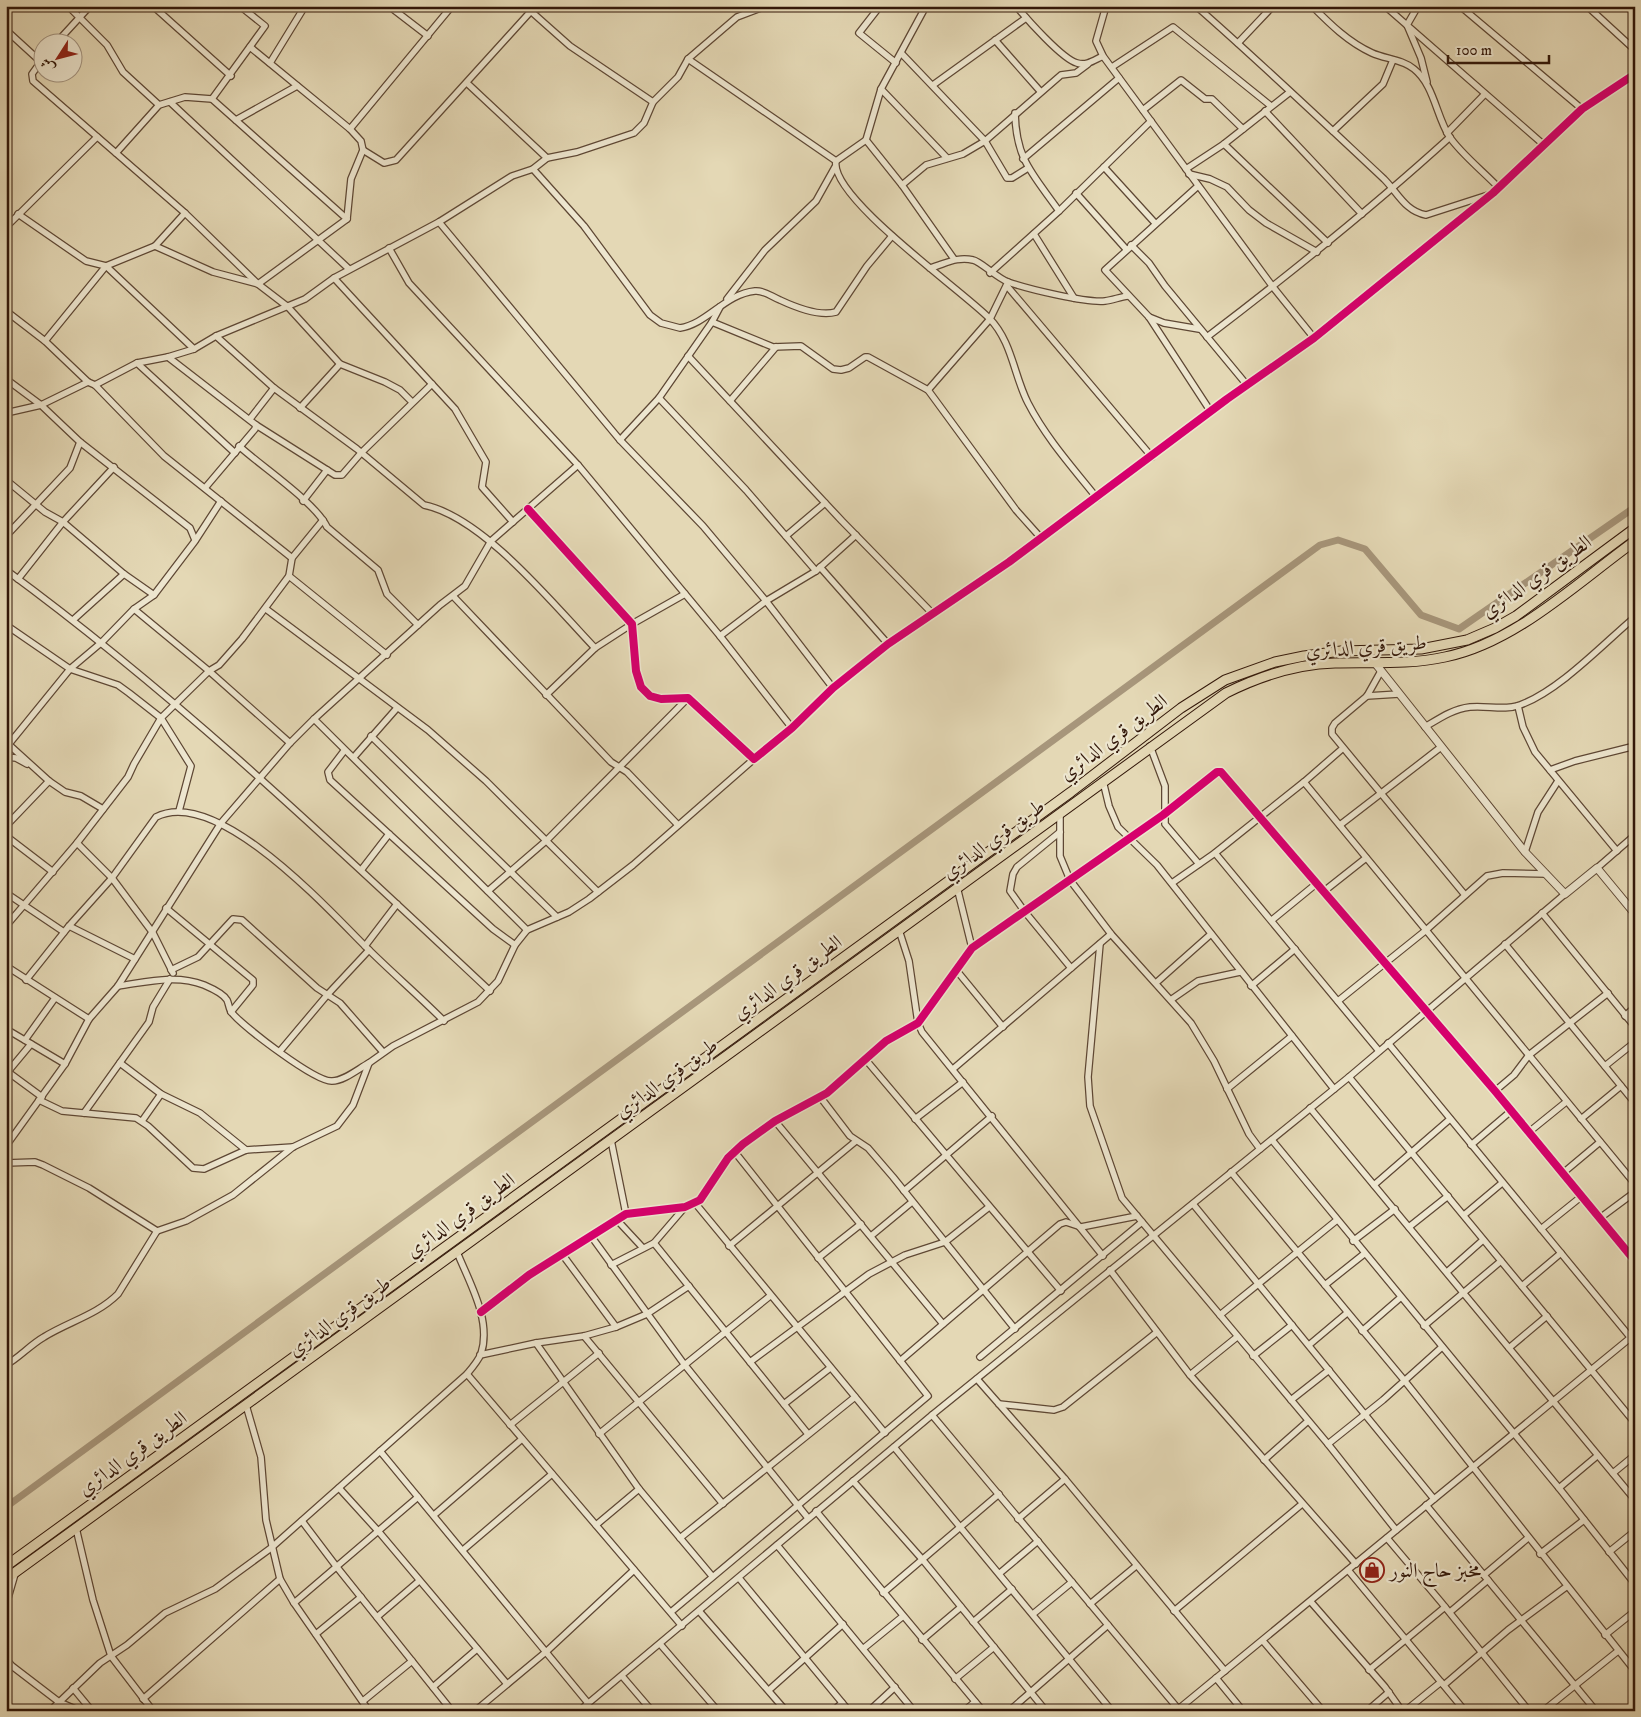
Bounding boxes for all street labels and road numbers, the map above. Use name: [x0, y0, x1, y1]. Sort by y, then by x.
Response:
street label: الطريق قري الدائري: [1477, 530, 1598, 626]
street label: طريق قري الدائري: [1305, 631, 1428, 666]
street label: الطريق قري الدائري: [1055, 689, 1174, 789]
street label: طريق قري الدائري: [937, 794, 1052, 888]
street label: الطريق قري الدائري: [728, 930, 849, 1028]
street label: طريق قري الدائري: [610, 1033, 725, 1127]
street label: الطريق قري الدائري: [401, 1168, 522, 1266]
street label: طريق قري الدائري: [283, 1271, 398, 1365]
street label: الطريق قري الدائري: [73, 1406, 194, 1504]

